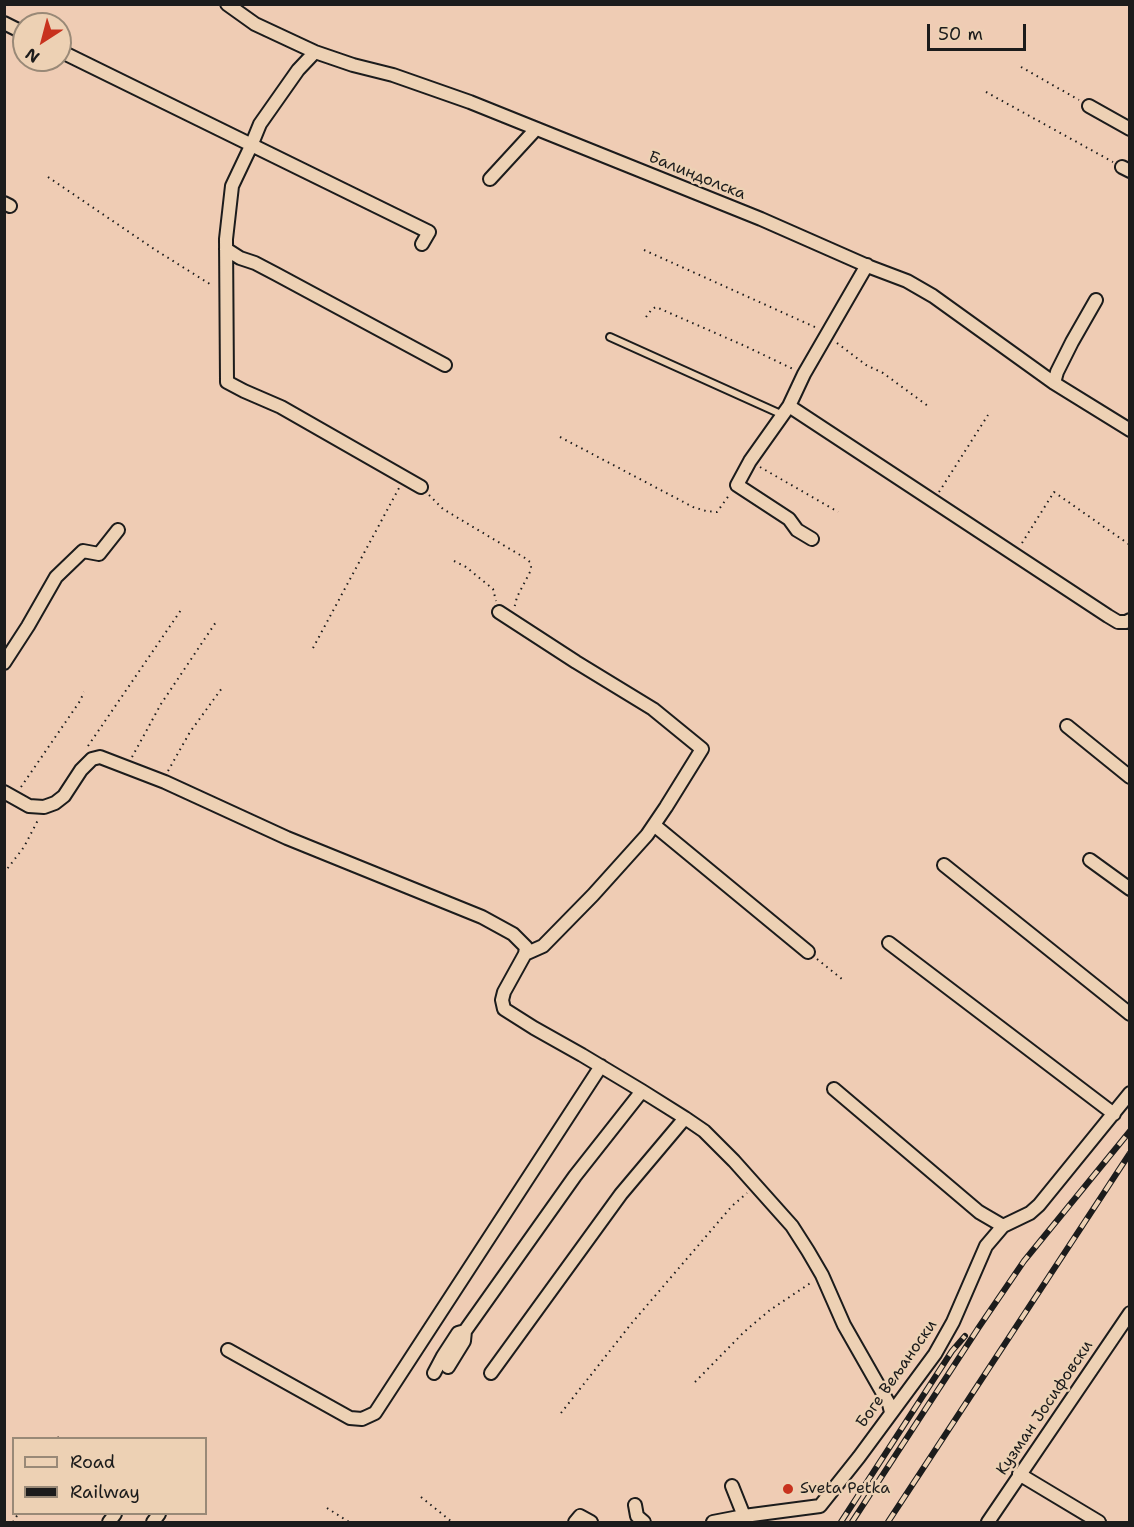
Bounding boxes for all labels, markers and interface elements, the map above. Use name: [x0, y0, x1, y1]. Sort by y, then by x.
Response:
north arrow: [12, 12, 72, 72]
scale bar: [930, 12, 1029, 50]
text: 50 m: [938, 22, 983, 46]
text: N: [21, 43, 44, 68]
street label: Балиндолска: [646, 148, 748, 204]
street label: Боге Вељаноски: [853, 1316, 941, 1432]
street label: Кузман Јосифовски: [993, 1337, 1097, 1479]
legend: [12, 1437, 207, 1515]
text: Road: [70, 1450, 115, 1474]
place label: Sveta Petka: [800, 1479, 890, 1499]
text: Railway: [70, 1480, 140, 1504]
marker: Sveta Petka: [781, 1482, 795, 1496]

